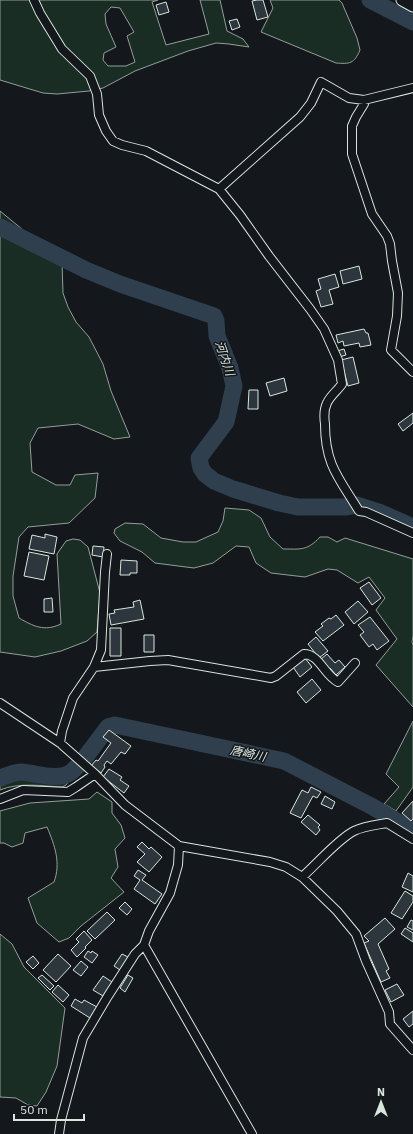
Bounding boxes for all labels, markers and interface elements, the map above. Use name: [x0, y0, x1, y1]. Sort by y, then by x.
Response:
water label: 河内川: [212, 339, 239, 379]
water label: 唐崎川: [229, 742, 269, 764]
north arrow: [361, 1082, 401, 1122]
text: N: [377, 1085, 385, 1099]
scale bar: [14, 1096, 84, 1122]
text: 50 m: [20, 1102, 48, 1117]

